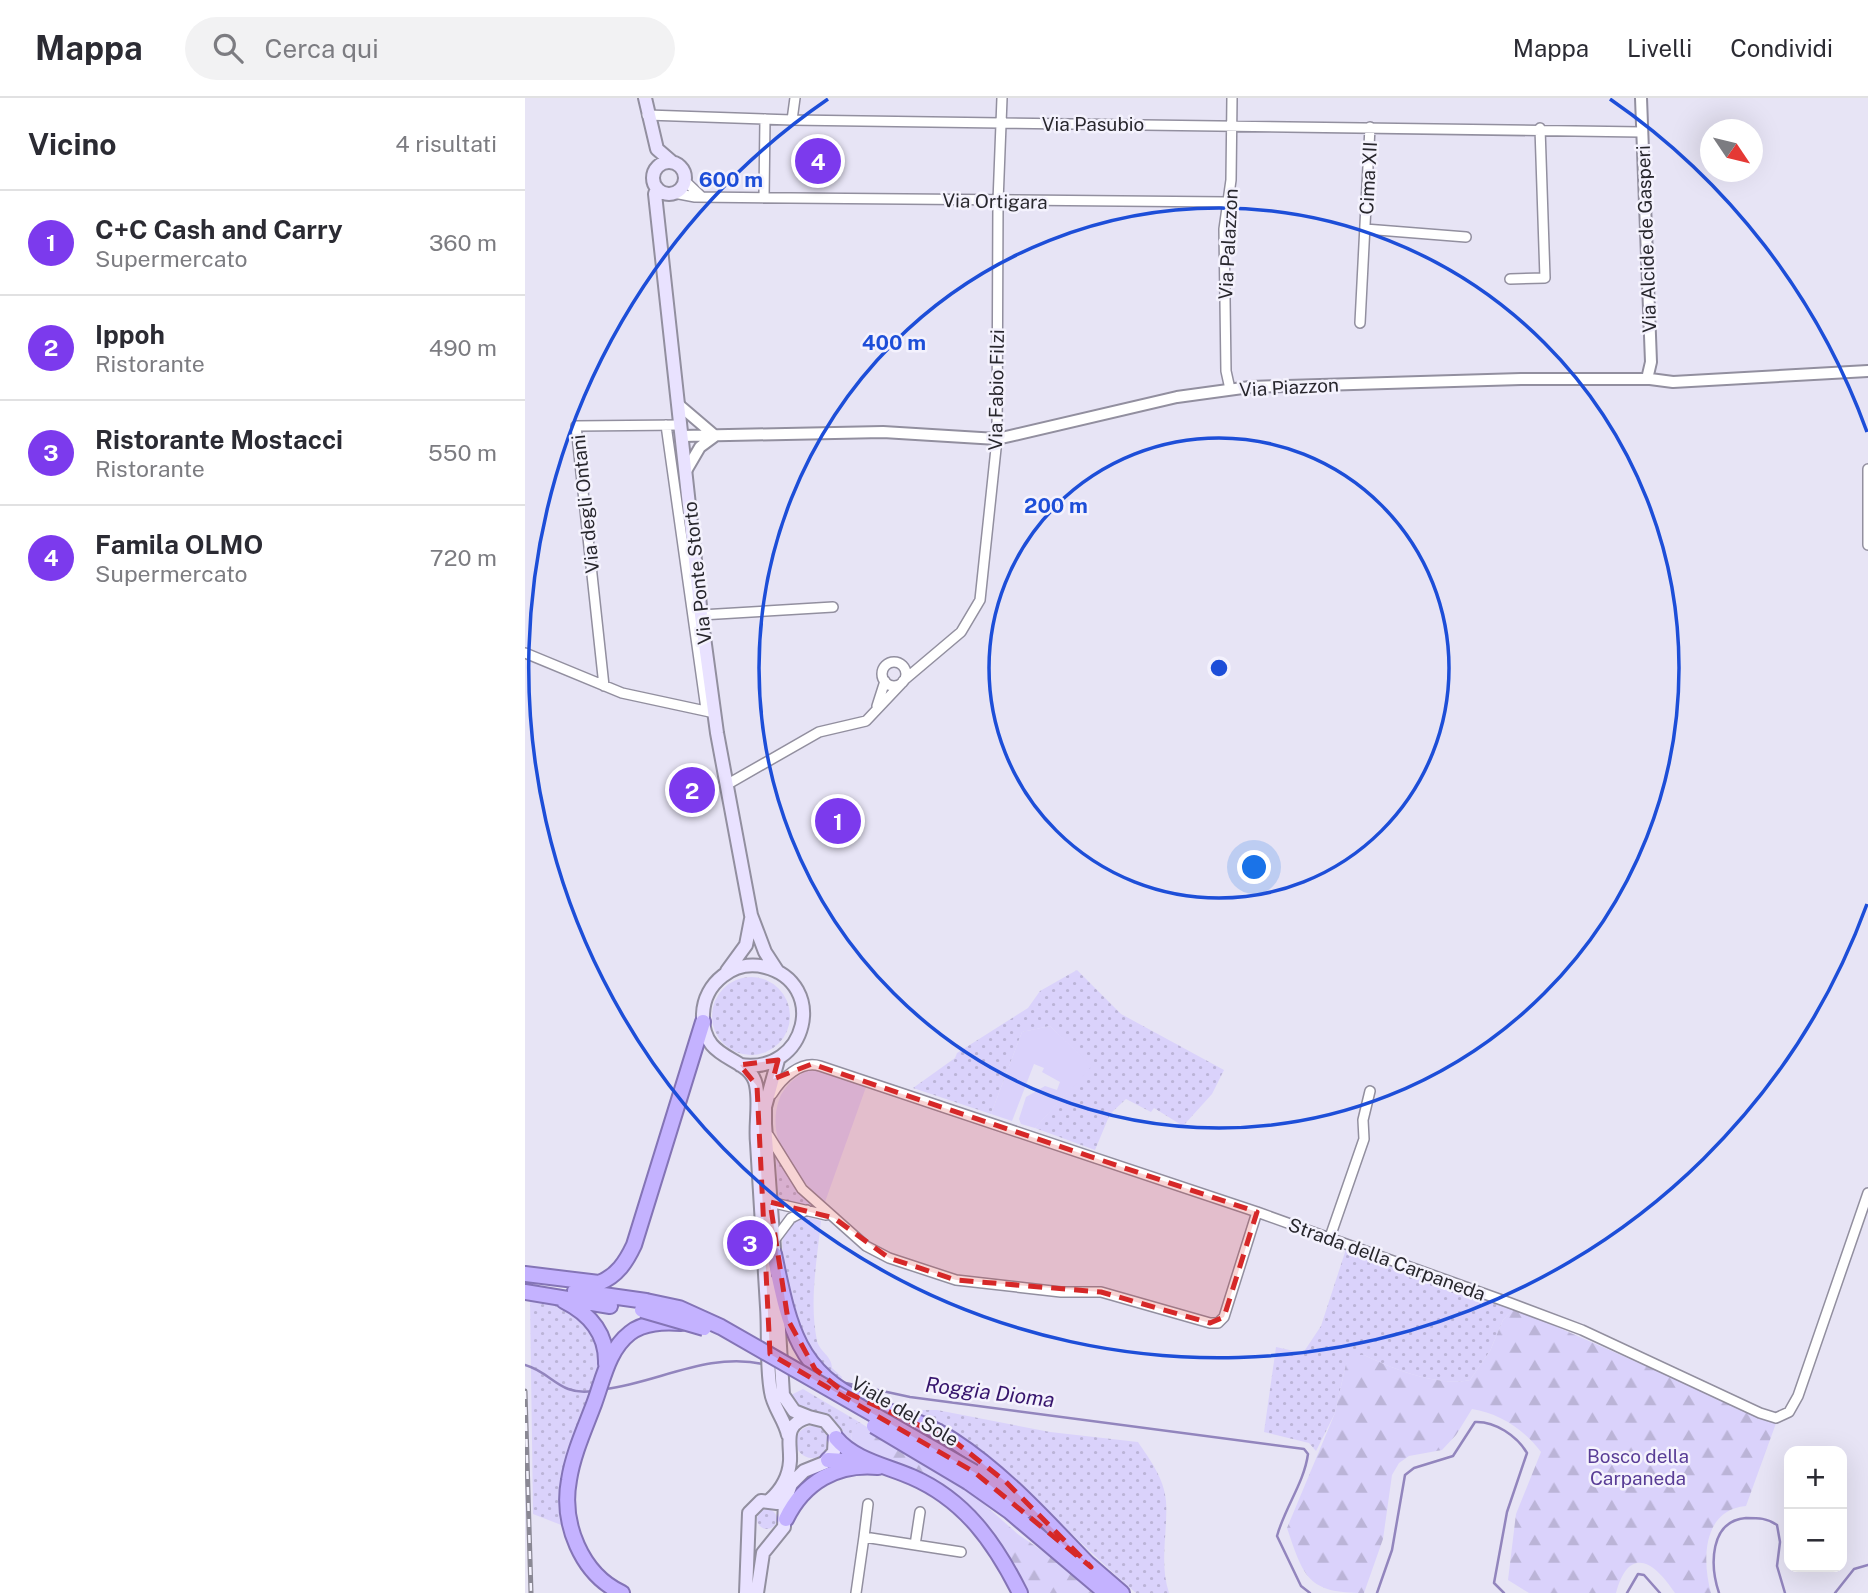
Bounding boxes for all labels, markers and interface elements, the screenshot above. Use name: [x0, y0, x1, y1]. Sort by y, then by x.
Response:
search box: [185, 17, 675, 80]
text: Mappa: [35, 29, 143, 67]
icon: search: [209, 29, 247, 67]
text: Cerca qui: [265, 33, 379, 64]
text: Mappa: [1513, 34, 1589, 62]
text: Livelli: [1627, 34, 1692, 62]
text: Condividi: [1730, 34, 1833, 62]
street label: Via Pasubio: [1042, 113, 1144, 135]
north arrow: [1700, 119, 1763, 182]
text: Vicino: [28, 126, 117, 162]
text: 4 risultati: [395, 130, 497, 157]
pin: 4: [795, 135, 841, 187]
street label: Cima XII: [1355, 141, 1381, 215]
street label: Via Alcide de Gasperi: [1632, 145, 1660, 333]
text: 600 m: [699, 167, 763, 192]
street label: Via Palazzon: [1214, 188, 1242, 300]
street label: Via Ortigara: [942, 189, 1048, 213]
text: C+C Cash and Carry: [95, 214, 343, 245]
text: 1: [46, 229, 56, 256]
text: 360 m: [429, 229, 497, 256]
text: Supermercato: [95, 245, 248, 272]
text: Ippoh: [95, 319, 165, 350]
street label: Via Fabio Filzi: [984, 329, 1008, 451]
text: 400 m: [862, 330, 926, 355]
text: 2: [44, 334, 58, 361]
text: 490 m: [429, 334, 497, 361]
text: Ristorante: [95, 350, 205, 377]
street label: Via Piazzon: [1239, 373, 1339, 401]
text: Ristorante Mostacci: [95, 424, 343, 455]
street label: Via degli Ontani: [567, 434, 603, 574]
text: 3: [43, 439, 59, 466]
text: 550 m: [428, 439, 497, 466]
text: Ristorante: [95, 455, 205, 482]
text: 200 m: [1024, 493, 1088, 518]
street label: Via Ponte Storto: [679, 500, 715, 646]
text: Famila OLMO: [95, 529, 263, 560]
text: 4: [43, 544, 59, 571]
text: 720 m: [430, 544, 497, 571]
text: Supermercato: [95, 560, 248, 587]
centre of rings: [1207, 656, 1231, 680]
pin: 2: [669, 764, 715, 816]
pin: 1: [815, 795, 861, 847]
your location: [1237, 850, 1271, 884]
street label: Strada della Carpaneda: [1285, 1213, 1489, 1305]
pin: 3: [727, 1217, 773, 1269]
street label: Viale del Sole: [847, 1371, 963, 1451]
water label: Roggia Dioma: [924, 1372, 1056, 1412]
park label: Bosco della Carpaneda: [1587, 1445, 1689, 1489]
map controls: [1784, 1446, 1847, 1572]
button: +: [1784, 1446, 1847, 1509]
button: −: [1784, 1509, 1847, 1572]

